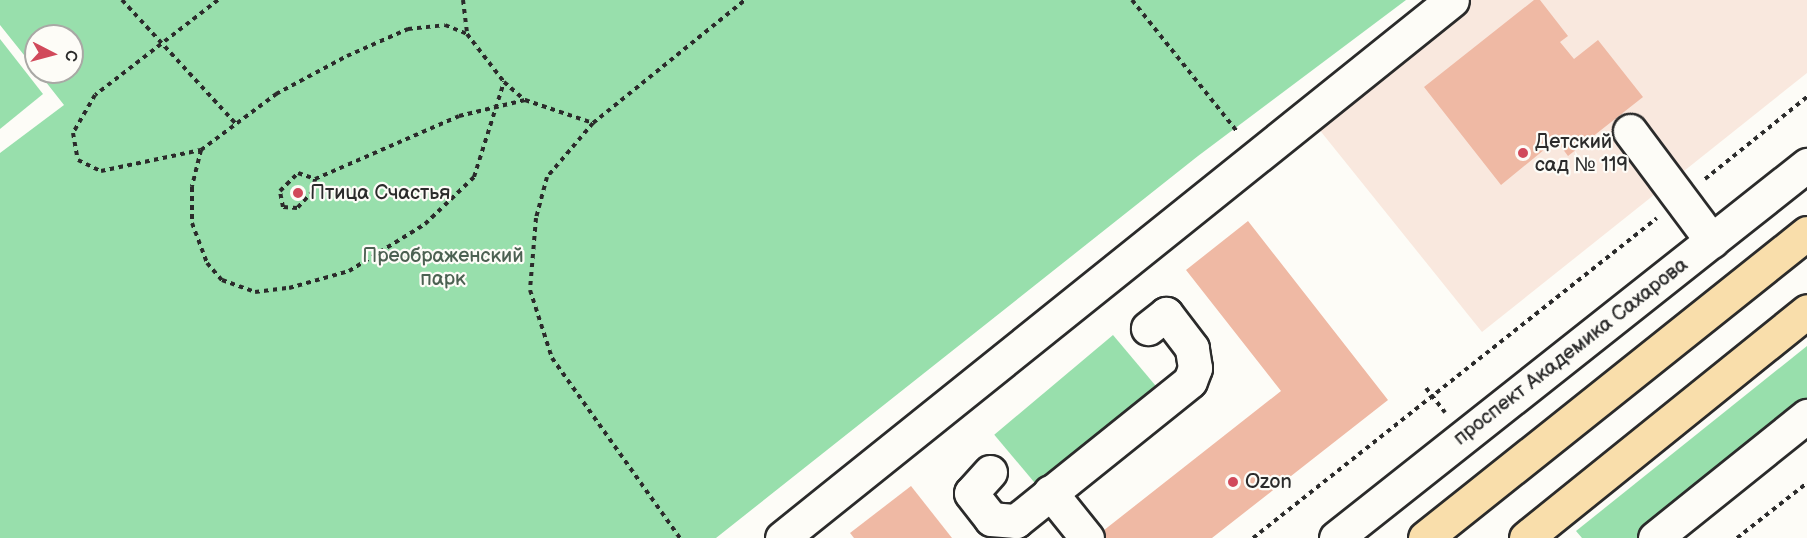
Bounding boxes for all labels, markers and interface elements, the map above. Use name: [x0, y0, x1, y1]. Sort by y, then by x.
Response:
north arrow: [24, 24, 84, 84]
text: С: [60, 49, 80, 62]
place label: Детский сад № 119: [1535, 130, 1628, 177]
marker: Детский сад № 119: [1516, 146, 1530, 160]
place label: Птица Счастья: [310, 181, 450, 205]
marker: Птица Счастья: [291, 186, 305, 200]
park label: Преображенский парк: [362, 245, 524, 292]
street label: проспект Академика Сахарова: [1449, 253, 1693, 451]
place label: Ozon: [1245, 470, 1292, 494]
marker: Ozon: [1226, 475, 1240, 489]

